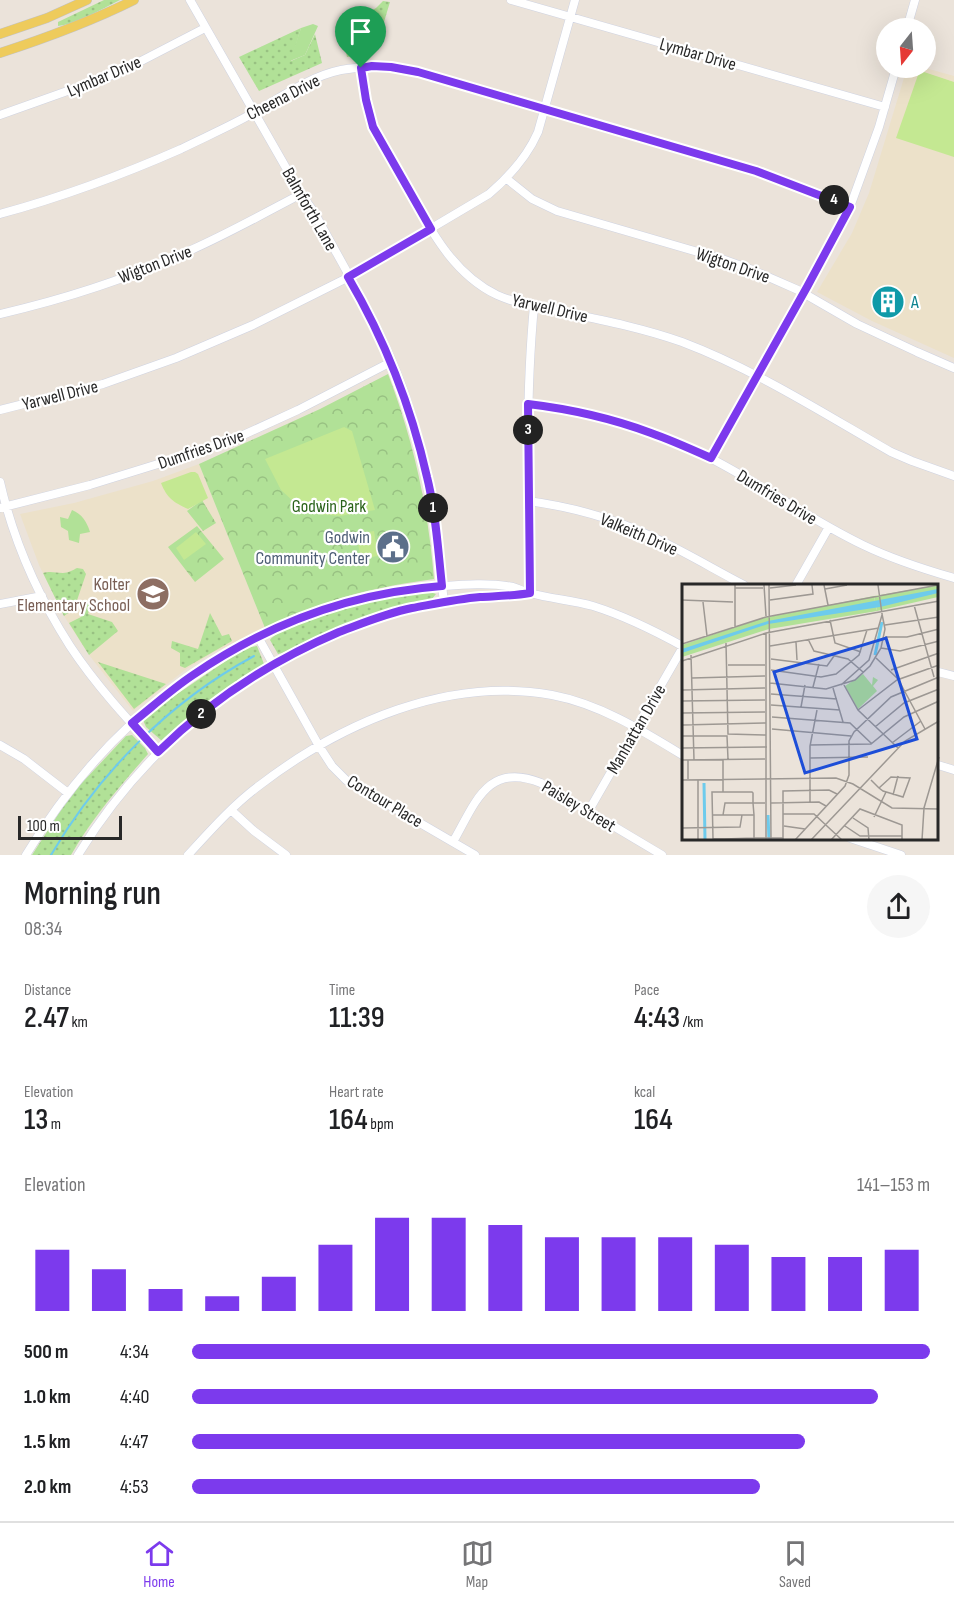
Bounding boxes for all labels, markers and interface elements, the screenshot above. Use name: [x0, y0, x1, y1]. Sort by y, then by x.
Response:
pin: [335, 6, 386, 68]
icon: arrive: [344, 15, 377, 48]
north arrow: [876, 18, 936, 78]
map controls: [876, 18, 936, 78]
street label: Lymbar Drive: [657, 34, 739, 75]
street label: Lymbar Drive: [64, 51, 144, 101]
street label: Cheena Drive: [243, 70, 324, 125]
street label: Balmforth Lane: [277, 164, 342, 254]
pin: 4: [819, 185, 849, 215]
text: 4: [830, 190, 838, 209]
street label: Wigton Drive: [115, 241, 195, 288]
street label: Wigton Drive: [693, 243, 773, 288]
building icon: A: [870, 284, 906, 320]
street label: Yarwell Drive: [510, 290, 590, 327]
place label: A: [910, 292, 919, 313]
street label: Yarwell Drive: [20, 376, 100, 415]
pin: 3: [513, 415, 543, 445]
text: 3: [524, 420, 532, 439]
street label: Dumfries Drive: [155, 425, 247, 474]
street label: Dumfries Drive: [733, 465, 821, 530]
pin: 1: [418, 493, 448, 523]
park label: Godwin Park: [292, 496, 366, 517]
text: 1: [430, 498, 436, 517]
street label: Valkeith Drive: [597, 509, 681, 560]
place label: Godwin Community Center: [256, 527, 370, 569]
public building icon: Godwin Community Center: [375, 529, 411, 565]
place label: Kolter Elementary School: [17, 574, 130, 616]
school or university icon: Kolter Elementary School: [135, 576, 171, 612]
inset map: [682, 584, 939, 840]
street label: Manhattan Drive: [602, 681, 670, 778]
pin: 2: [186, 699, 216, 729]
text: 2: [197, 704, 205, 723]
street label: Contour Place: [343, 771, 426, 832]
street label: Paisley Street: [538, 776, 620, 837]
scale bar: [18, 813, 122, 840]
text: 100 m: [27, 817, 60, 836]
text: Morning run: [24, 874, 161, 914]
button: share: [867, 875, 930, 938]
text: 08:34: [24, 917, 62, 941]
text: Distance: [24, 981, 71, 1000]
text: Time: [329, 981, 355, 1000]
text: Pace: [634, 981, 659, 1000]
text: 2.47: [24, 1000, 69, 1036]
text: 11:39: [329, 1000, 385, 1036]
text: 4:43: [634, 1000, 680, 1036]
text: km: [69, 1013, 88, 1032]
text: /km: [680, 1013, 704, 1032]
text: Elevation: [24, 1083, 73, 1102]
text: Heart rate: [329, 1083, 384, 1102]
text: kcal: [634, 1083, 655, 1102]
text: 13: [24, 1102, 48, 1138]
text: 164: [329, 1102, 368, 1138]
text: 164: [634, 1102, 673, 1138]
text: m: [48, 1115, 61, 1134]
text: bpm: [368, 1115, 394, 1134]
text: Elevation: [24, 1173, 86, 1197]
text: 141–153 m: [857, 1173, 930, 1197]
text: 500 m: [24, 1340, 68, 1364]
text: 4:34: [120, 1340, 149, 1364]
text: 1.0 km: [24, 1385, 71, 1409]
text: 4:40: [120, 1385, 149, 1409]
text: 1.5 km: [24, 1430, 70, 1454]
text: 4:47: [120, 1430, 148, 1454]
text: 2.0 km: [24, 1475, 71, 1499]
text: 4:53: [120, 1475, 149, 1499]
tab: Home: [143, 1537, 176, 1592]
tab: Map: [461, 1537, 494, 1592]
tab: Saved: [779, 1537, 812, 1592]

